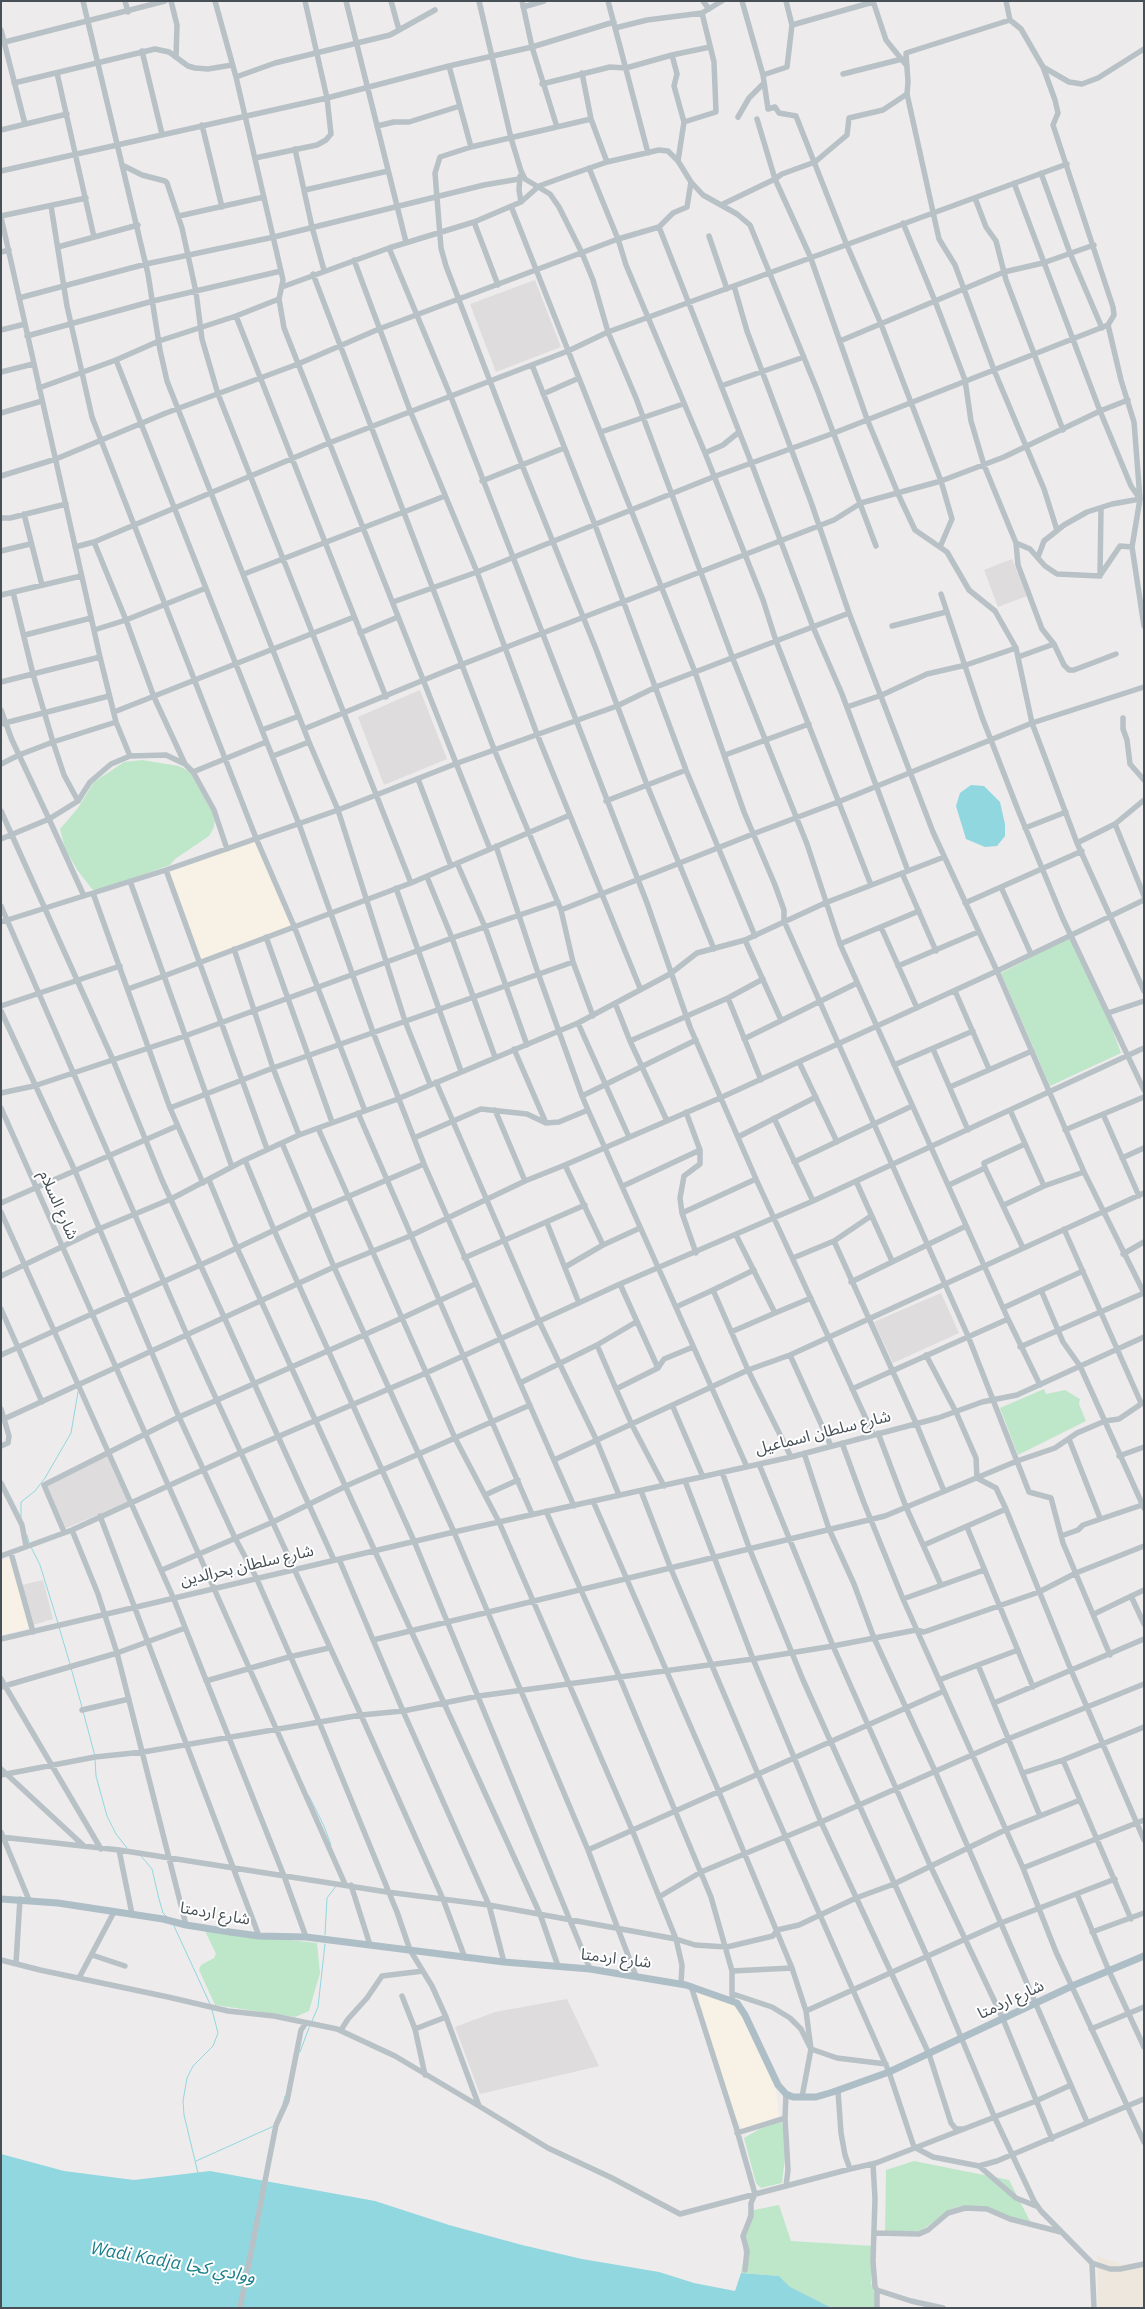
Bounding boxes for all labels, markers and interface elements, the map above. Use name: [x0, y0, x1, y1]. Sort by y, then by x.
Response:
street label: شارع السلام: [34, 1167, 82, 1243]
street label: شارع سلطان اسماعيل: [753, 1407, 893, 1459]
street label: شارع سلطان بحرالدين: [178, 1541, 316, 1591]
street label: شارع اردمتا: [178, 1898, 252, 1930]
street label: شارع اردمتا: [580, 1945, 652, 1973]
street label: شارع اردمتا: [975, 1976, 1047, 2024]
water label: Wadi Kadja ووادي كجا: [89, 2238, 257, 2288]

